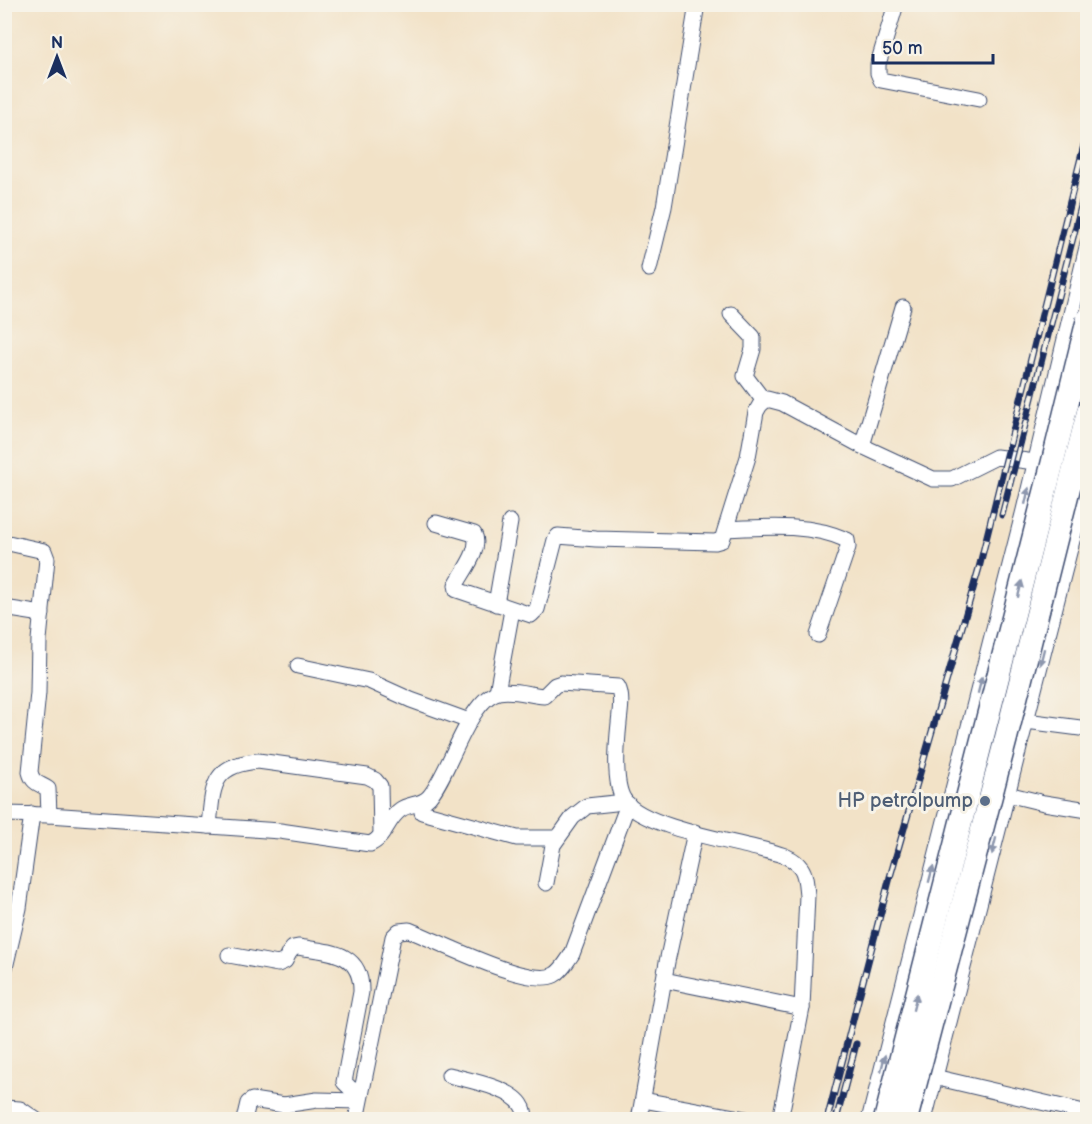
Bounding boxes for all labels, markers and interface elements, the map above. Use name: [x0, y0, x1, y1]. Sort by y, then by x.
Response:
north arrow: [27, 27, 87, 87]
scale bar: [873, 27, 993, 65]
text: N: [51, 34, 63, 53]
text: 50 m: [882, 38, 923, 59]
one-way arrow: [1023, 487, 1033, 505]
one-way arrow: [1016, 580, 1026, 598]
one-way arrow: [1037, 648, 1047, 666]
one-way arrow: [976, 676, 985, 694]
place label: HP petrolpump: [837, 789, 973, 813]
marker: HP petrolpump: [978, 794, 992, 808]
one-way arrow: [989, 837, 998, 855]
one-way arrow: [927, 865, 936, 883]
one-way arrow: [910, 993, 920, 1011]
one-way arrow: [878, 1054, 888, 1072]

